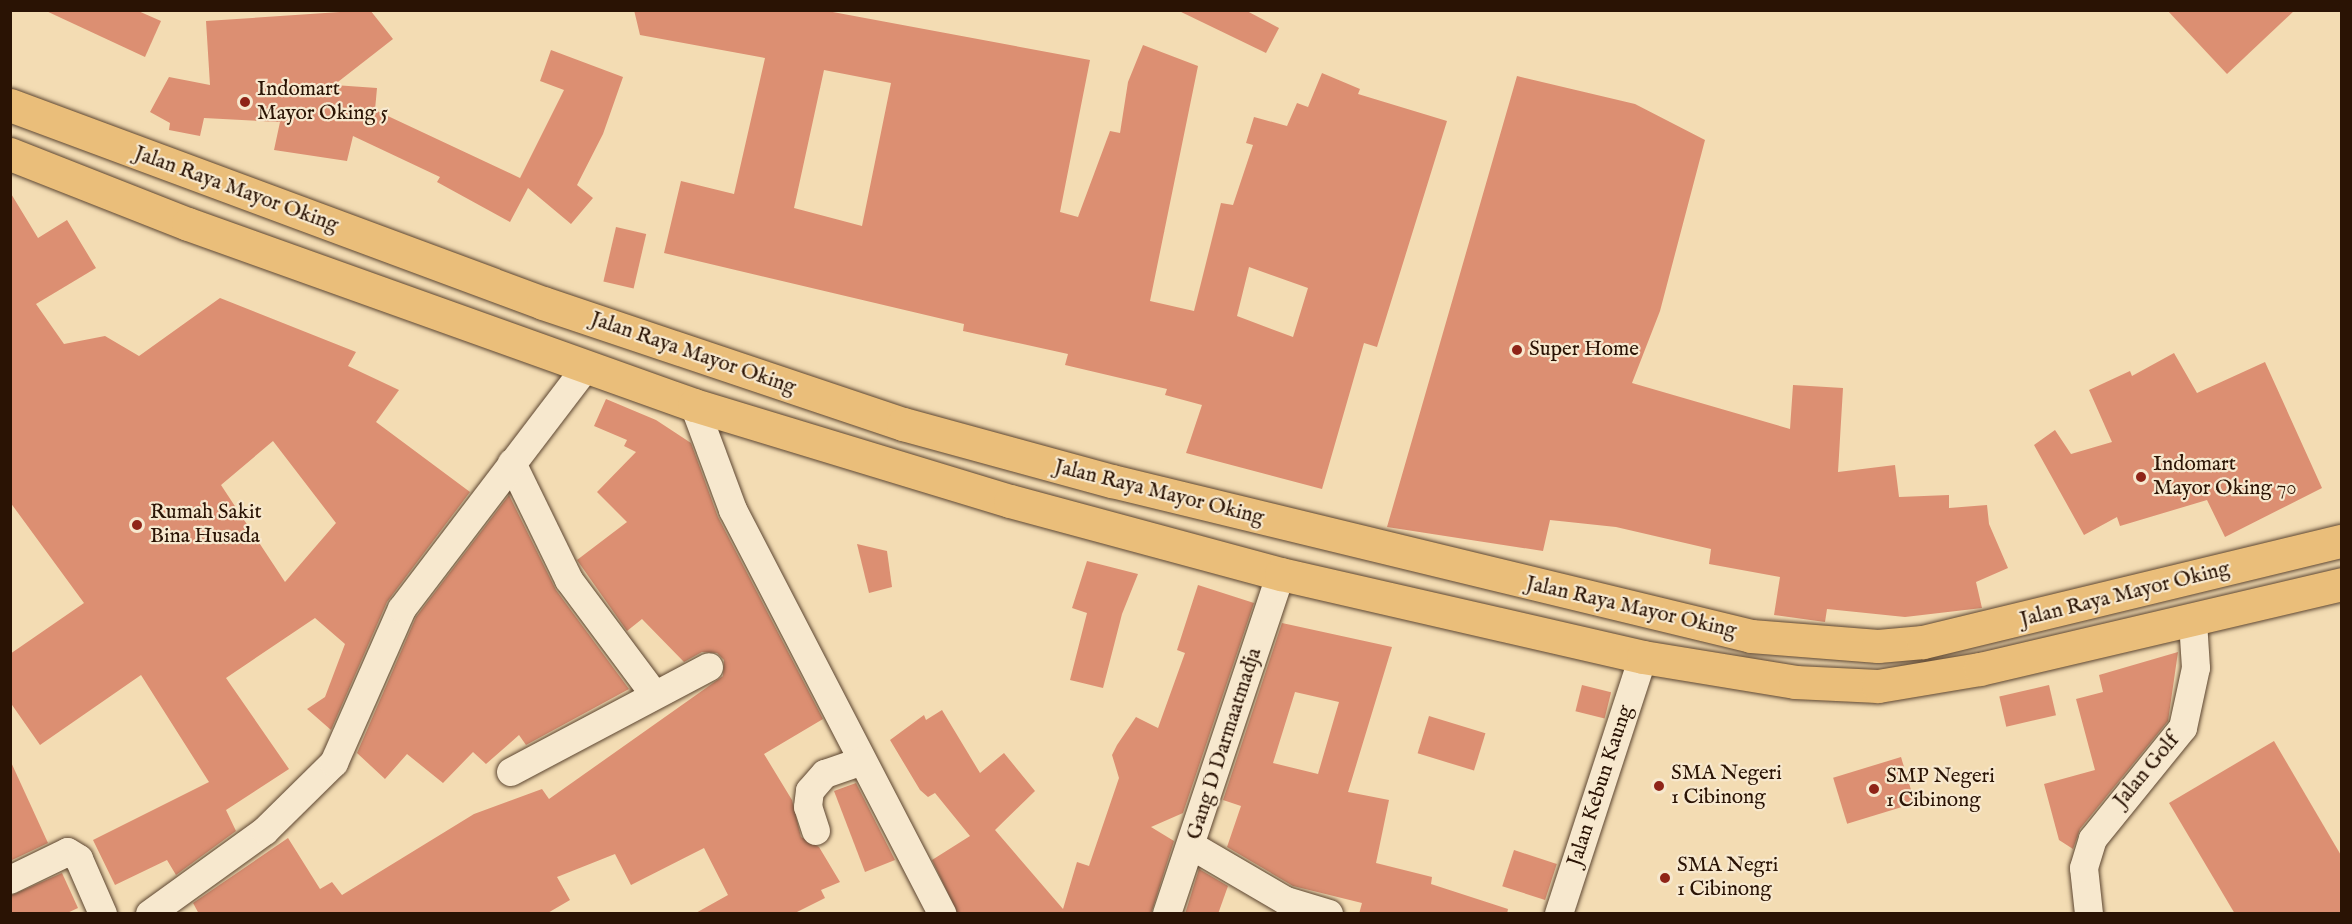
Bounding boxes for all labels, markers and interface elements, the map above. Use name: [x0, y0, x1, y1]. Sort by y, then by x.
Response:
place label: Indomart Mayor Oking 5: [257, 77, 388, 127]
marker: Indomart Mayor Oking 5: [238, 95, 252, 109]
street label: Jalan Raya Mayor Oking: [131, 141, 341, 239]
street label: Jalan Raya Mayor Oking: [587, 307, 799, 401]
place label: Super Home: [1529, 337, 1639, 363]
marker: Super Home: [1510, 343, 1524, 357]
place label: Indomart Mayor Oking 70: [2153, 452, 2297, 502]
street label: Jalan Raya Mayor Oking: [1052, 455, 1266, 531]
marker: Indomart Mayor Oking 70: [2134, 470, 2148, 484]
place label: Rumah Sakit Bina Husada: [150, 500, 262, 550]
marker: Rumah Sakit Bina Husada: [128, 516, 146, 534]
street label: Jalan Raya Mayor Oking: [2018, 557, 2232, 633]
street label: Jalan Raya Mayor Oking: [1523, 572, 1739, 644]
street label: Gang D Darmaatmadja: [1182, 645, 1268, 843]
street label: Jalan Kebun Kaung: [1563, 702, 1639, 870]
street label: Jalan Golf: [2109, 729, 2185, 813]
place label: SMA Negeri 1 Cibinong: [1671, 761, 1782, 811]
place label: SMP Negeri 1 Cibinong: [1886, 764, 1995, 814]
marker: SMA Negeri 1 Cibinong: [1652, 779, 1666, 793]
marker: SMP Negeri 1 Cibinong: [1867, 782, 1881, 796]
place label: SMA Negri 1 Cibinong: [1677, 853, 1778, 903]
marker: SMA Negri 1 Cibinong: [1658, 871, 1672, 885]

